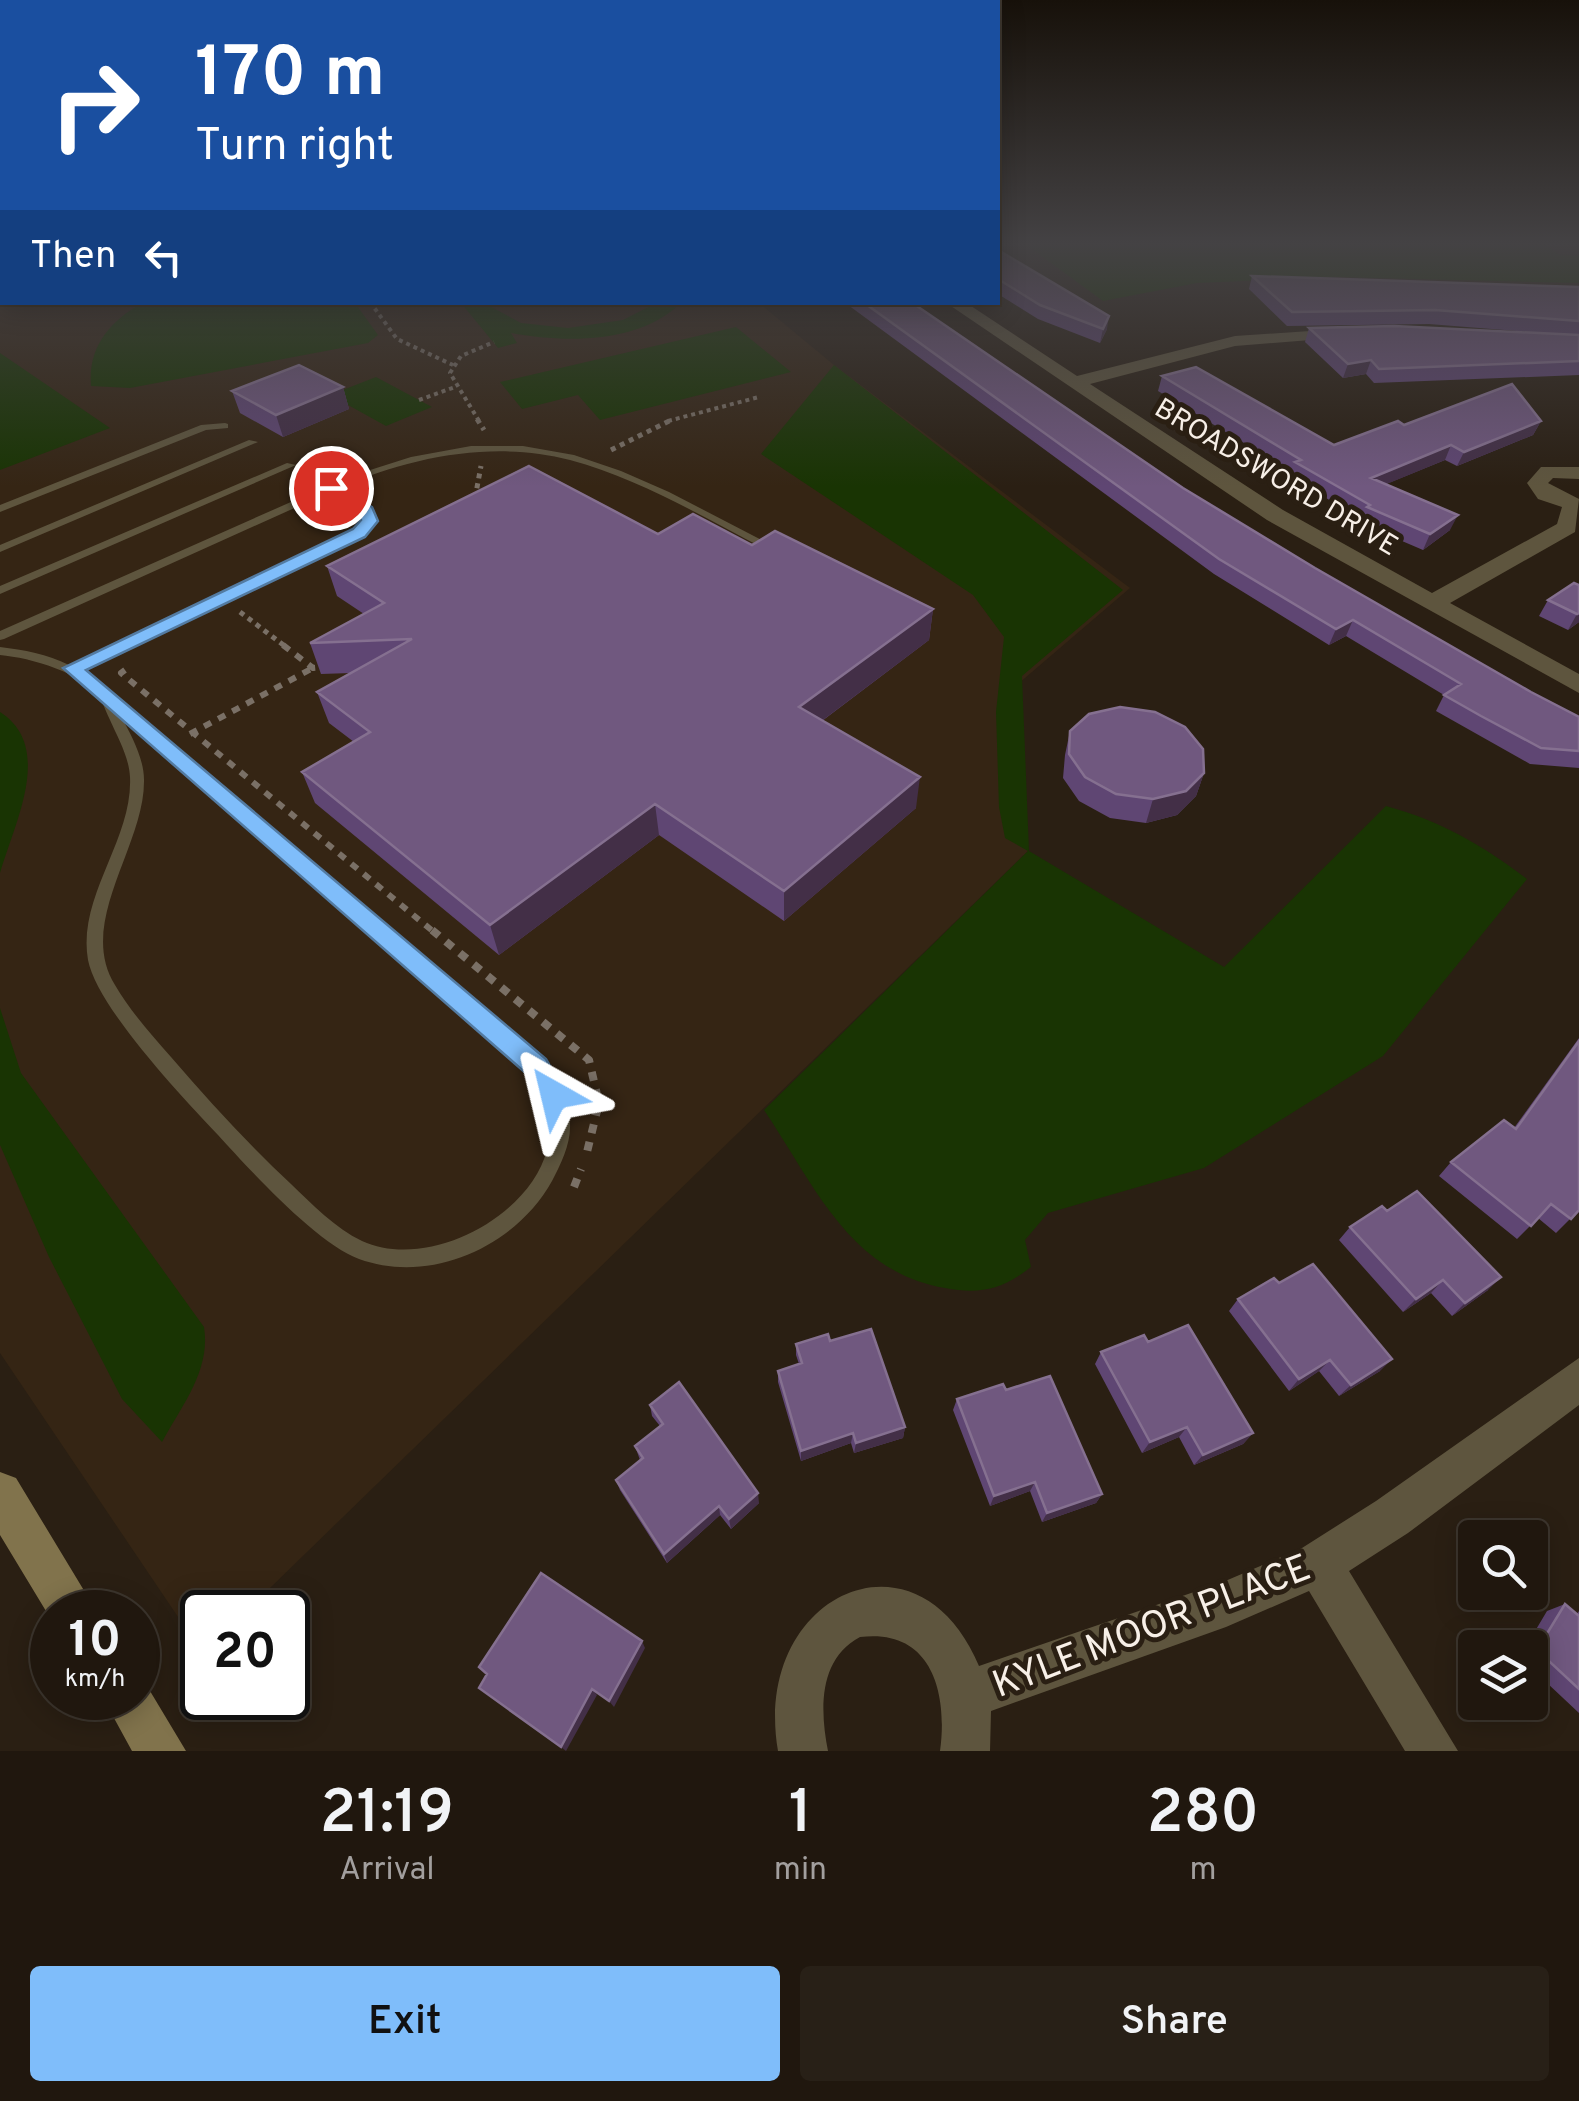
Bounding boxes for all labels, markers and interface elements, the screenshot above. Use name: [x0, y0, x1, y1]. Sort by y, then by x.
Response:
text: 170 m: [195, 32, 385, 121]
icon: right: [30, 40, 160, 170]
text: Turn right: [195, 119, 394, 176]
icon: left: [136, 230, 191, 285]
text: Then: [30, 233, 116, 282]
street label: BROADSWORD DRIVE: [1147, 392, 1404, 566]
pin: [289, 446, 374, 531]
icon: arrive: [304, 461, 359, 516]
position arrow: [502, 1043, 606, 1147]
map controls: [1458, 1520, 1548, 1720]
button: search: [1458, 1520, 1548, 1610]
street label: KYLE MOOR PLACE: [986, 1545, 1318, 1711]
speed limit sign: 20: [180, 1590, 310, 1720]
text: 10: [69, 1611, 121, 1674]
button: layers: [1458, 1630, 1548, 1720]
text: km/h: [65, 1664, 125, 1696]
text: 21:19: [320, 1778, 454, 1854]
text: 1: [789, 1778, 812, 1854]
text: 280: [1147, 1778, 1259, 1854]
text: Arrival: [339, 1851, 435, 1891]
text: min: [774, 1851, 827, 1891]
text: m: [1189, 1851, 1217, 1891]
button: Exit: [30, 1966, 780, 2081]
button: Share: [800, 1966, 1549, 2081]

